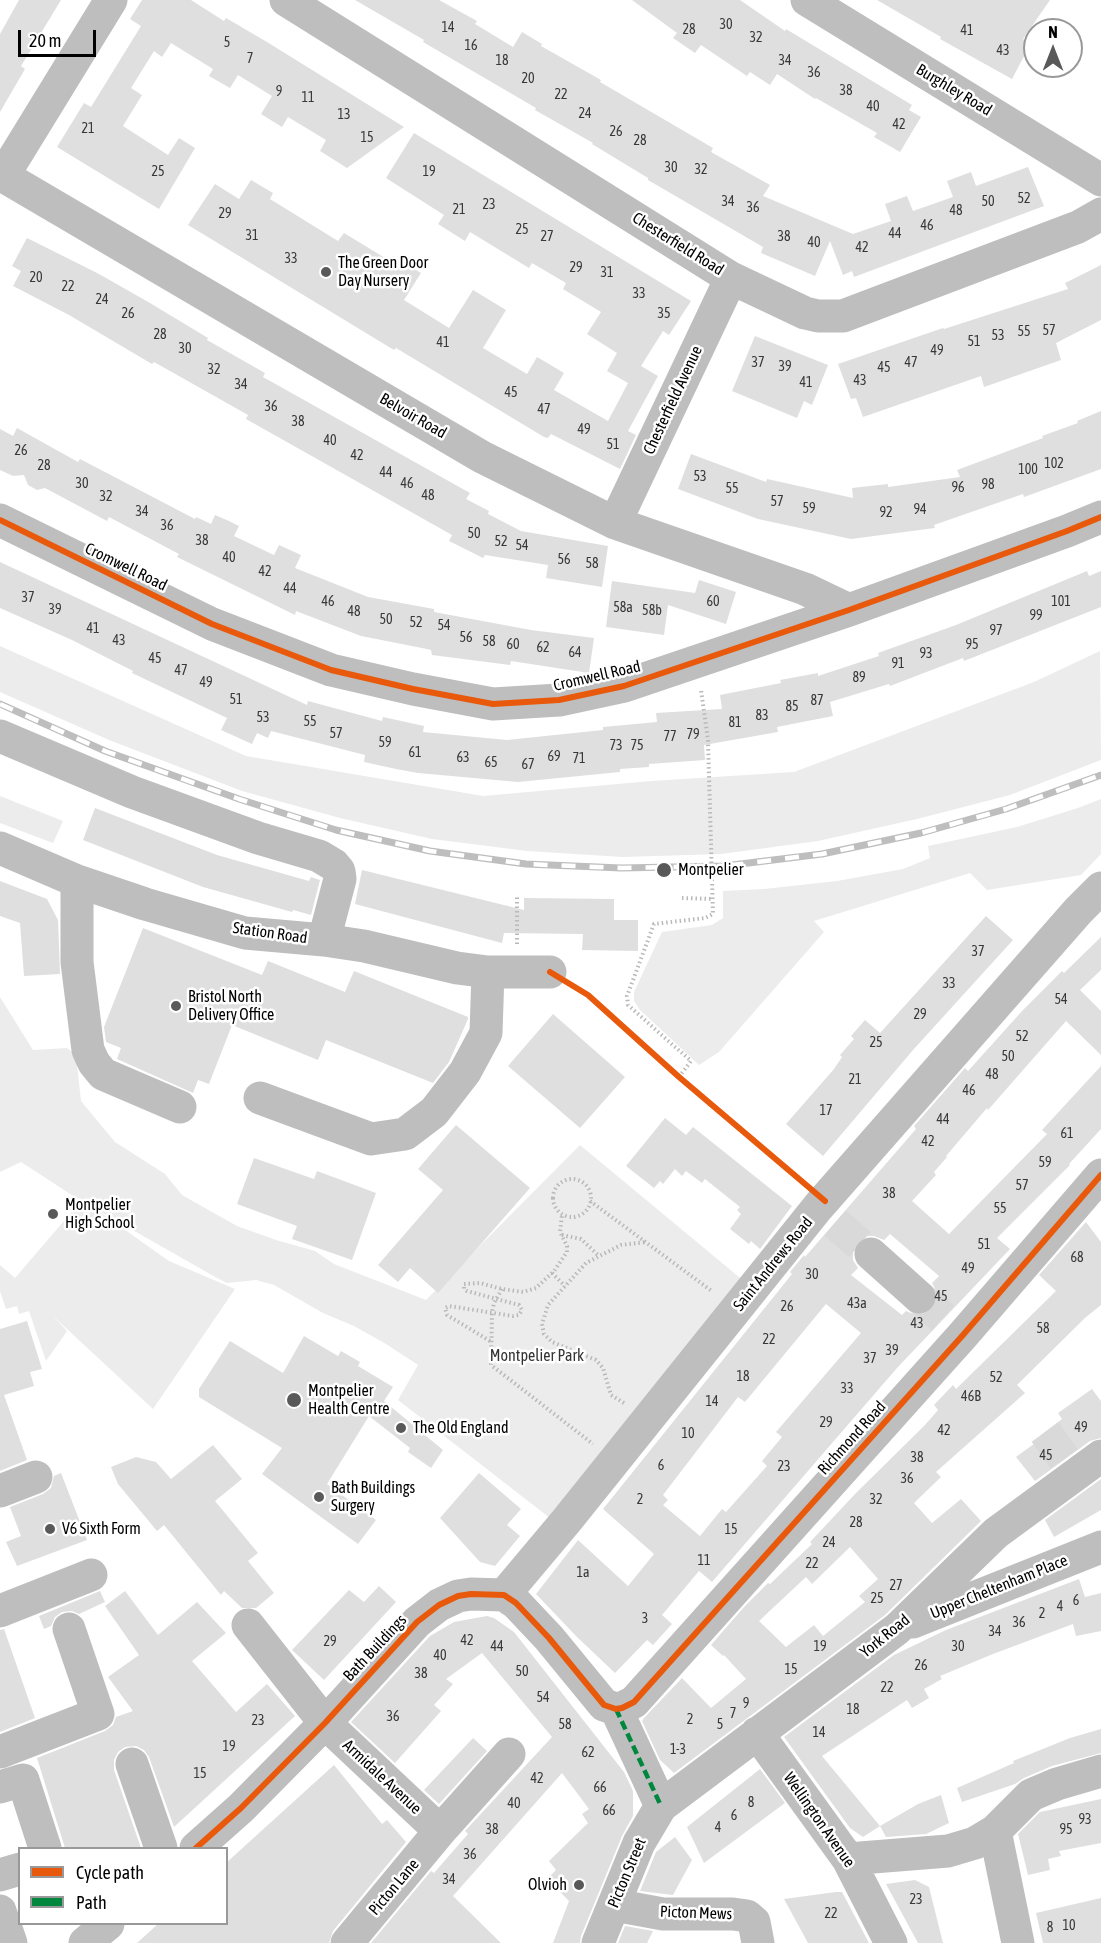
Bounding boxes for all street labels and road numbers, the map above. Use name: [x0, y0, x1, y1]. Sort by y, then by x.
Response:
street label: Burghley Road: [913, 60, 995, 120]
street label: Chesterfield Road: [629, 208, 727, 280]
street label: Chesterfield Avenue: [639, 343, 707, 457]
street label: Belvoir Road: [376, 389, 450, 443]
street label: Cromwell Road: [82, 539, 170, 595]
street label: Cromwell Road: [552, 657, 642, 695]
street label: Station Road: [231, 918, 309, 948]
street label: Saint Andrews Road: [729, 1213, 817, 1315]
street label: Richmond Road: [814, 1397, 890, 1479]
street label: Upper Cheltenham Place: [928, 1551, 1070, 1623]
street label: York Road: [856, 1610, 914, 1662]
street label: Bath Buildings: [339, 1611, 411, 1685]
street label: Armidale Avenue: [339, 1736, 425, 1818]
street label: Wellington Avenue: [779, 1769, 859, 1871]
street label: Picton Street: [604, 1835, 650, 1911]
street label: Picton Lane: [365, 1855, 423, 1919]
street label: Picton Mews: [660, 1902, 732, 1924]

